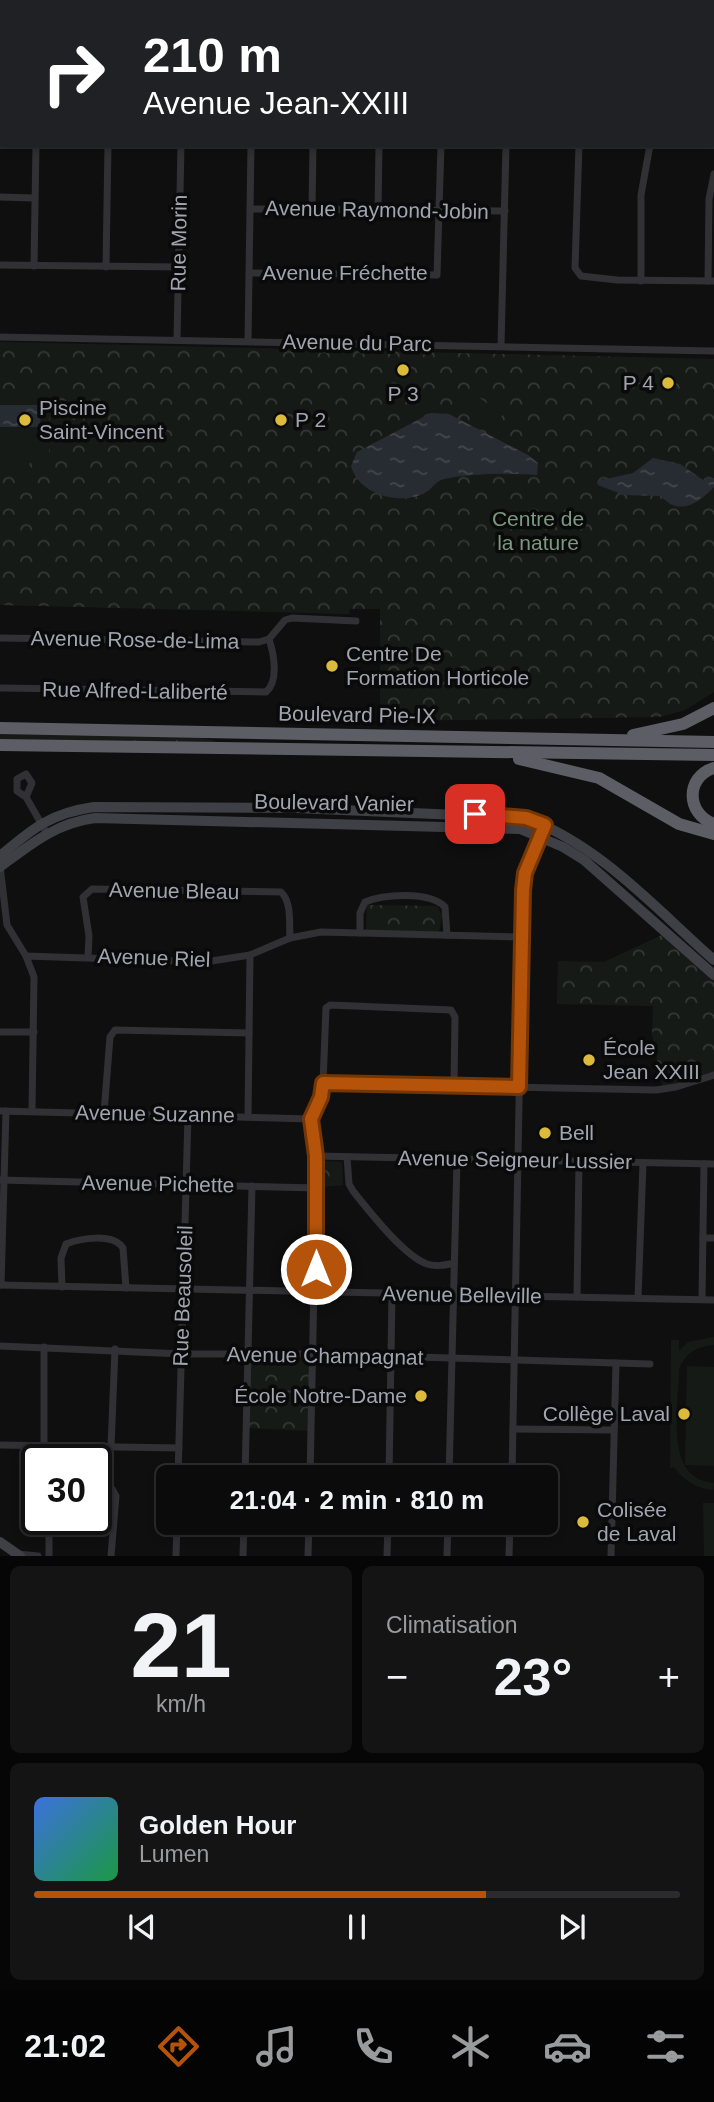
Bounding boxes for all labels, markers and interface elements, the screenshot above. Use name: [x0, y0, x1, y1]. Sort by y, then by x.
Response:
icon: right: [28, 28, 119, 119]
text: 210 m: [143, 28, 282, 82]
text: Avenue Jean-XXIII: [143, 85, 409, 121]
street label: Rue Morin: [166, 194, 191, 292]
street label: Avenue Raymond-Jobin: [265, 196, 489, 223]
street label: Avenue Fréchette: [262, 261, 428, 284]
street label: Avenue du Parc: [282, 330, 432, 355]
marker: P 3: [395, 362, 411, 378]
place label: P 4: [623, 371, 654, 394]
marker: P 4: [660, 375, 676, 391]
place label: P 3: [387, 382, 419, 405]
place label: Piscine Saint-Vincent: [39, 396, 164, 443]
place label: P 2: [295, 408, 326, 431]
marker: Piscine Saint-Vincent: [17, 412, 33, 428]
marker: P 2: [273, 412, 289, 428]
park label: Centre de la nature: [492, 507, 584, 554]
street label: Avenue Rose-de-Lima: [31, 626, 240, 653]
place label: Centre De Formation Horticole: [346, 642, 529, 689]
marker: Centre De Formation Horticole: [324, 658, 340, 674]
street label: Rue Alfred-Laliberté: [42, 677, 228, 704]
street label: Boulevard Pie-IX: [278, 702, 436, 727]
pin: [445, 784, 505, 844]
street label: Boulevard Vanier: [254, 790, 414, 815]
icon: arrive: [456, 795, 494, 833]
street label: Avenue Bleau: [109, 878, 239, 903]
street label: Avenue Riel: [97, 944, 211, 971]
place label: École Jean XXIII: [603, 1036, 700, 1083]
marker: École Jean XXIII: [581, 1052, 597, 1068]
street label: Avenue Suzanne: [75, 1101, 235, 1126]
place label: Bell: [559, 1121, 594, 1144]
marker: Bell: [537, 1125, 553, 1141]
street label: Avenue Seigneur Lussier: [398, 1146, 632, 1173]
street label: Avenue Pichette: [82, 1171, 234, 1196]
street label: Rue Beausoleil: [169, 1225, 196, 1367]
position arrow: [279, 1232, 353, 1306]
street label: Avenue Belleville: [382, 1282, 542, 1307]
street label: Avenue Champagnat: [226, 1342, 424, 1369]
place label: École Notre-Dame: [234, 1384, 407, 1407]
marker: École Notre-Dame: [413, 1388, 429, 1404]
place label: Collège Laval: [543, 1402, 670, 1425]
marker: Collège Laval: [676, 1406, 692, 1422]
speed limit sign: 30: [21, 1444, 112, 1535]
text: 21:04 · 2 min · 810 m: [230, 1485, 484, 1515]
place label: Colisée de Laval: [597, 1498, 676, 1545]
marker: Colisée de Laval: [575, 1514, 591, 1530]
text: 21: [130, 1595, 232, 1696]
text: Climatisation: [386, 1612, 518, 1638]
text: 23°: [494, 1648, 572, 1706]
text: −: [386, 1656, 408, 1698]
text: +: [658, 1656, 680, 1698]
text: km/h: [156, 1691, 206, 1717]
text: Golden Hour: [139, 1810, 296, 1840]
text: Lumen: [139, 1841, 209, 1867]
icon: previous: [123, 1908, 161, 1946]
icon: pause: [338, 1908, 376, 1946]
icon: next: [553, 1908, 591, 1946]
icon: directions: [154, 2022, 203, 2071]
icon: music: [252, 2022, 301, 2071]
icon: phone: [349, 2022, 398, 2071]
icon: climate: [446, 2022, 495, 2071]
icon: car: [543, 2022, 592, 2071]
icon: filters: [641, 2022, 690, 2071]
text: 21:02: [24, 2028, 106, 2064]

